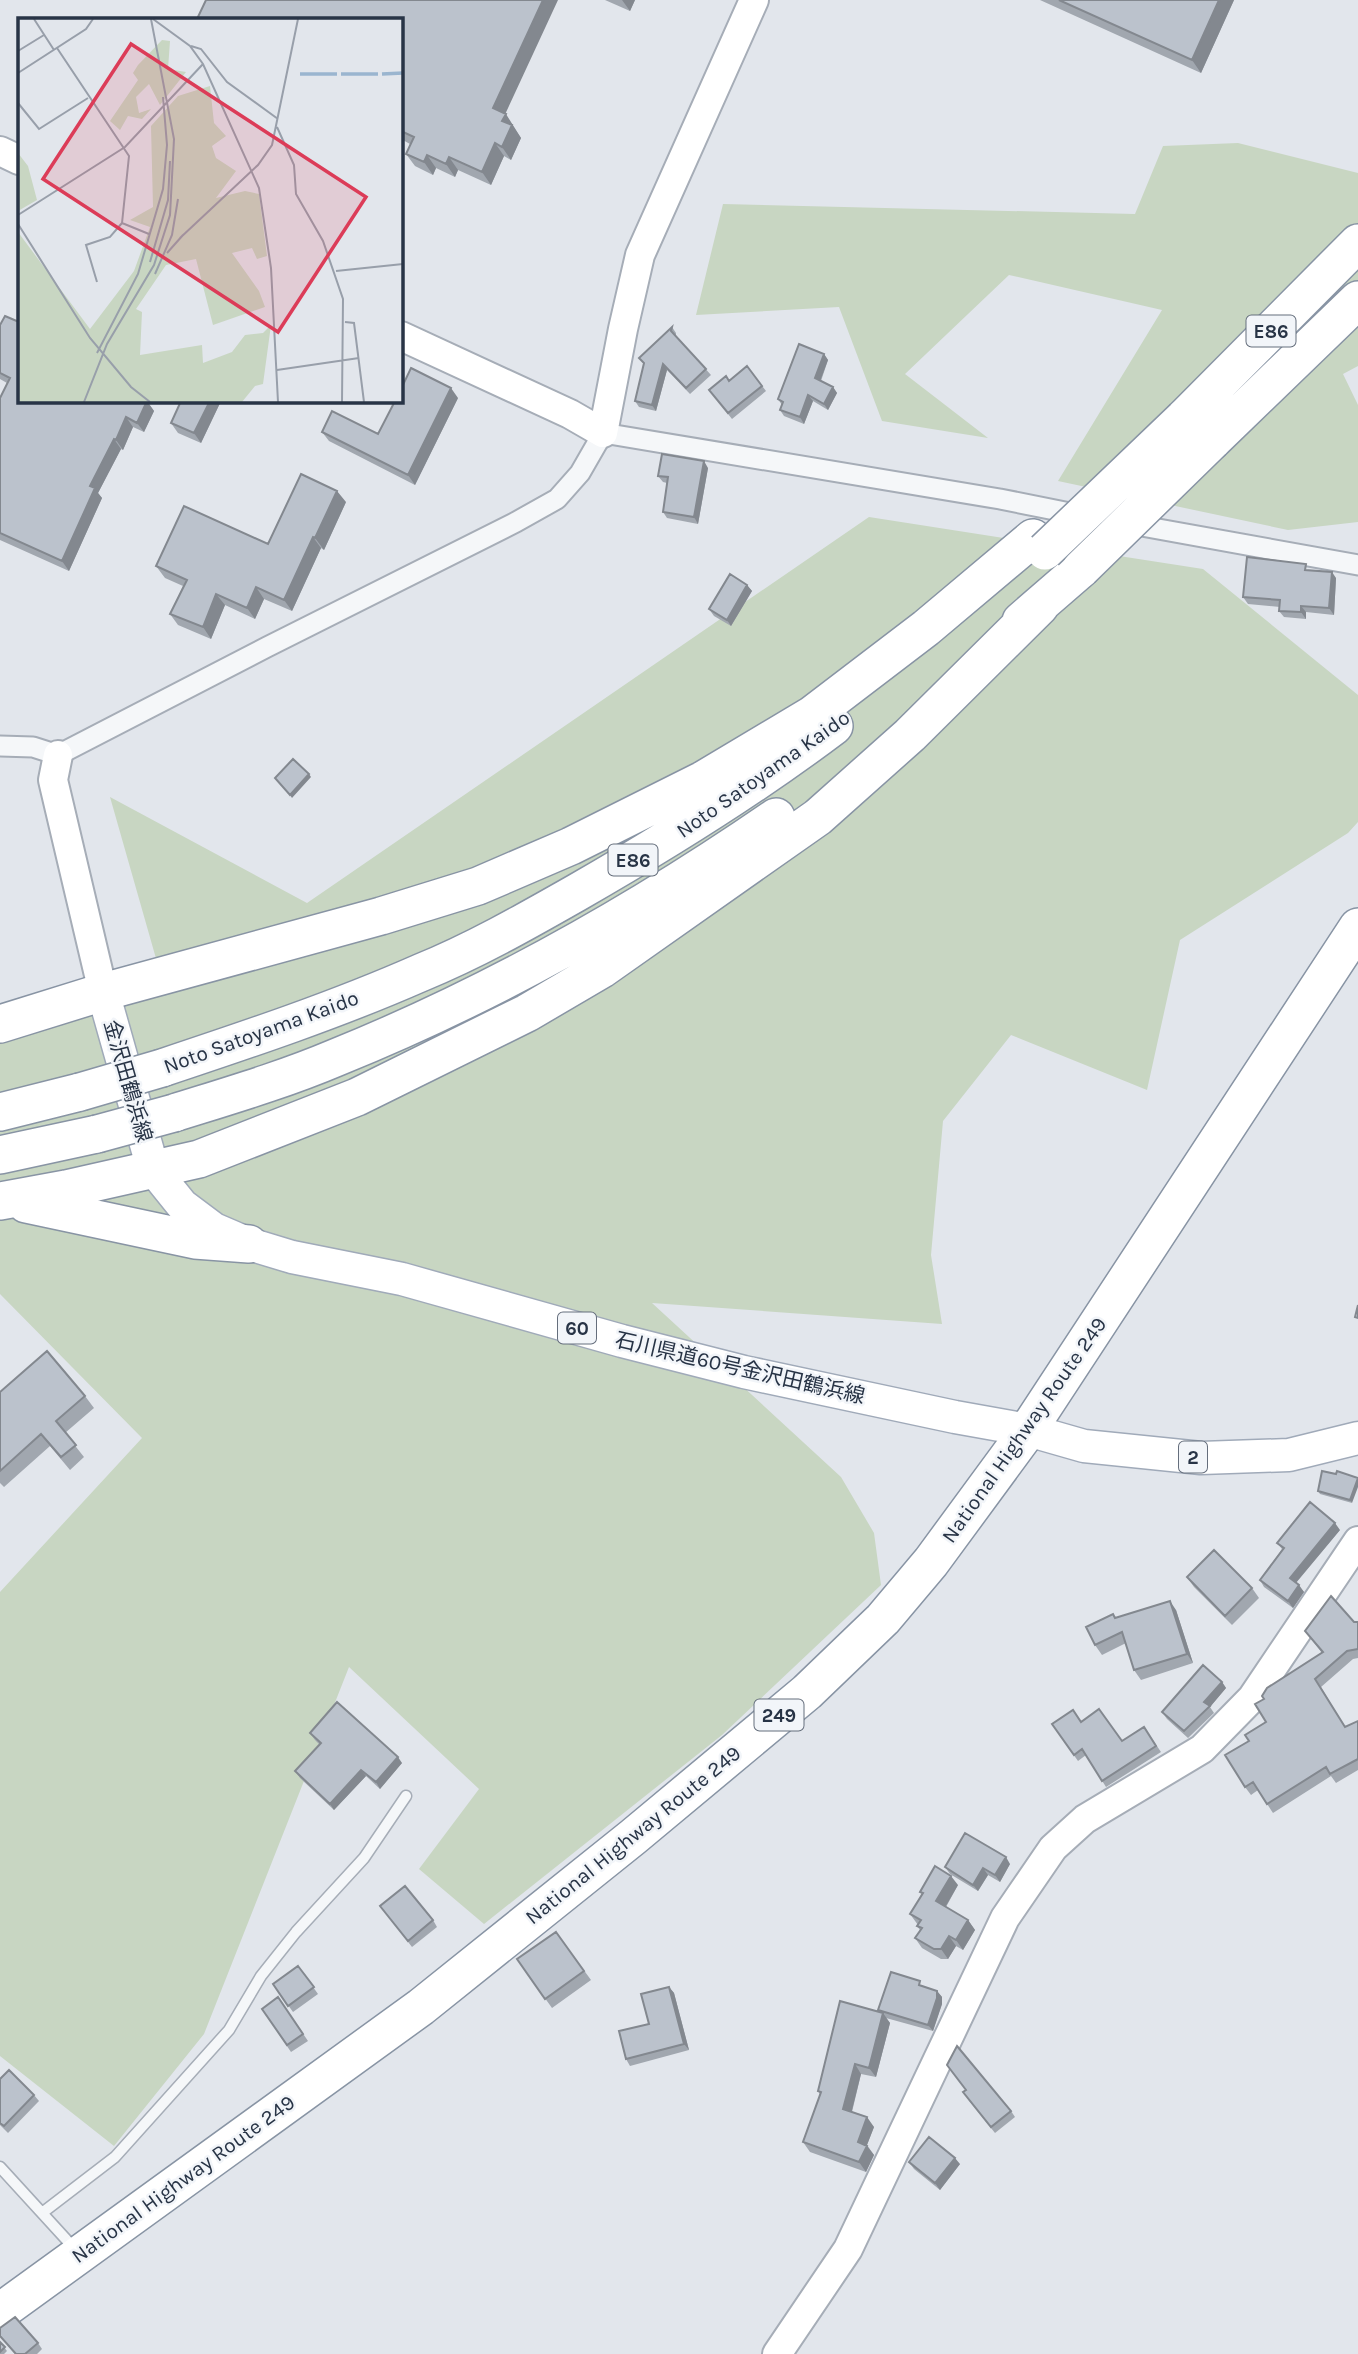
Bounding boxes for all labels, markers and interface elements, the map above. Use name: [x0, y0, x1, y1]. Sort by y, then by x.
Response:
inset map: [18, 18, 402, 402]
road number: E86: [1246, 316, 1296, 346]
street label: Noto Satoyama Kaido: [672, 705, 854, 843]
road number: E86: [608, 845, 658, 876]
street label: Noto Satoyama Kaido: [160, 986, 362, 1078]
street label: 金沢田鶴浜線: [99, 1017, 157, 1145]
road number: 60: [558, 1312, 596, 1344]
street label: National Highway Route 249: [937, 1313, 1111, 1547]
street label: 石川県道60号金沢田鶴浜線: [613, 1328, 867, 1408]
road number: 2: [1179, 1442, 1207, 1472]
road number: 249: [754, 1700, 804, 1730]
street label: National Highway Route 249: [521, 1741, 745, 1929]
street label: National Highway Route 249: [67, 2090, 299, 2268]

